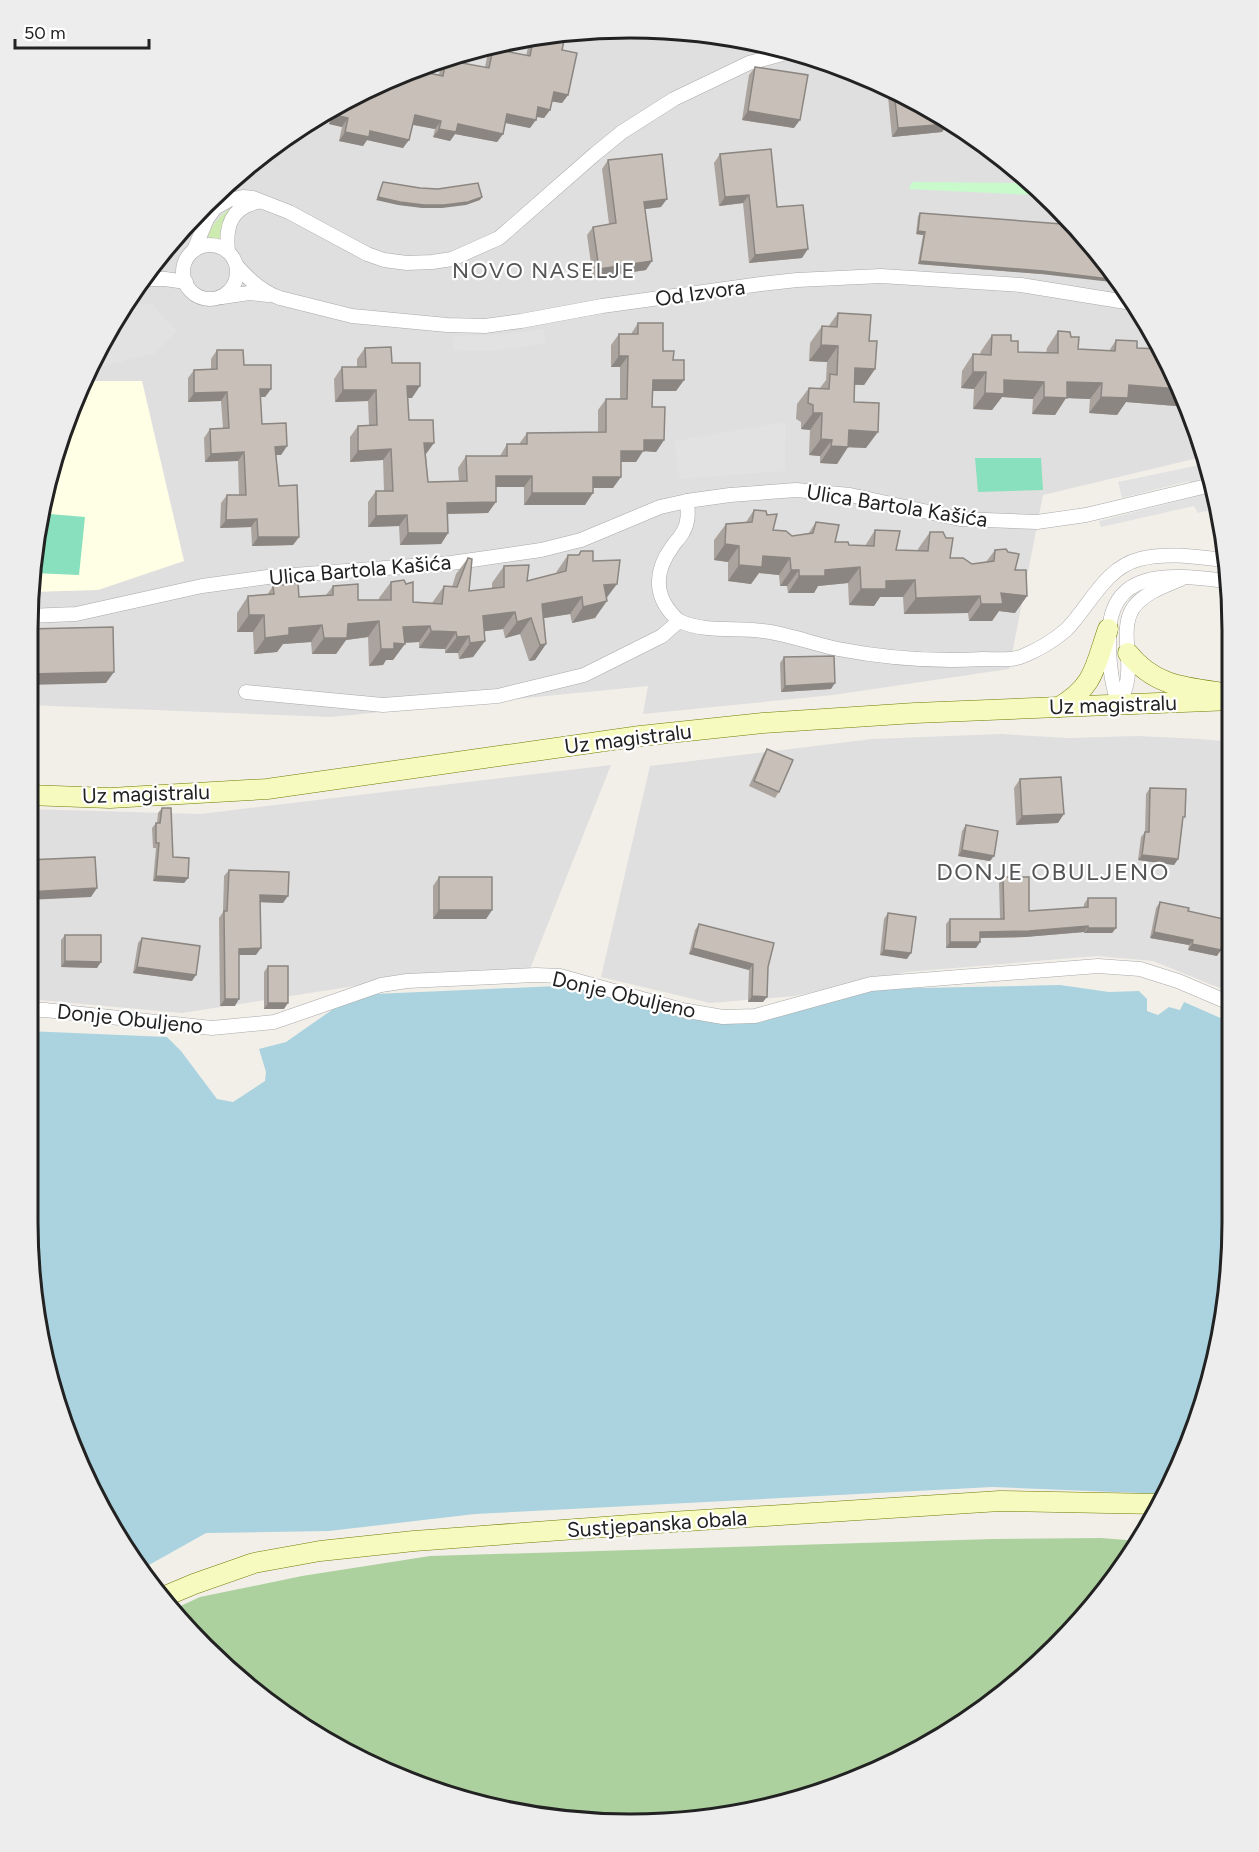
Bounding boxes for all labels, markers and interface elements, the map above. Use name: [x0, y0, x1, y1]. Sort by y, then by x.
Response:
scale bar: [15, 12, 148, 50]
text: 50 m: [24, 22, 66, 44]
district label: NOVO NASELJE: [452, 257, 636, 284]
street label: Od Izvora: [653, 274, 746, 311]
street label: Ulica Bartola Kašića: [805, 479, 989, 532]
street label: Ulica Bartola Kašića: [268, 549, 452, 590]
street label: Uz magistralu: [1049, 690, 1177, 719]
street label: Uz magistralu: [563, 718, 693, 759]
street label: Uz magistralu: [82, 779, 210, 808]
district label: DONJE OBULJENO: [936, 857, 1170, 886]
street label: Donje Obuljeno: [550, 966, 698, 1023]
street label: Donje Obuljeno: [56, 998, 204, 1039]
street label: Sustjepanska obala: [566, 1505, 748, 1542]

